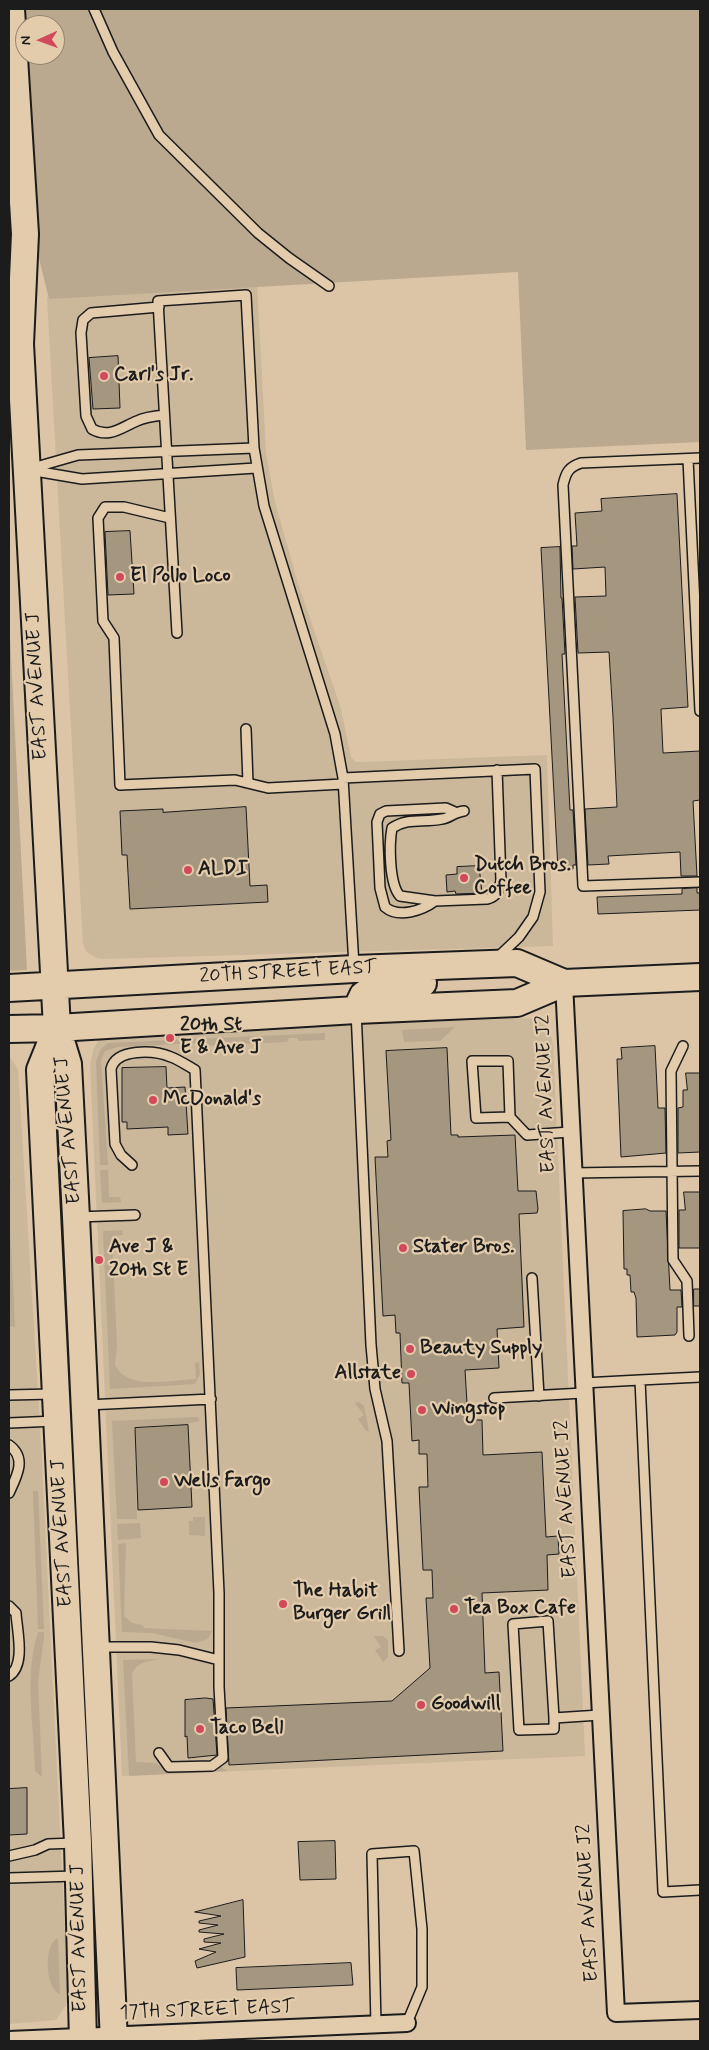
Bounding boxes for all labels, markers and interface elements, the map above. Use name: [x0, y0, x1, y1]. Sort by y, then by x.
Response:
north arrow: [15, 15, 65, 65]
text: N: [17, 36, 35, 45]
place label: Carl's Jr.: [114, 364, 193, 388]
marker: Carl's Jr.: [98, 370, 110, 382]
place label: El Pollo Loco: [130, 565, 231, 589]
marker: El Pollo Loco: [114, 571, 126, 583]
street label: EAST AVENUE J: [22, 611, 54, 761]
place label: Dutch Bros. Coffee: [474, 854, 571, 901]
place label: ALDI: [198, 858, 248, 882]
marker: ALDI: [182, 864, 194, 876]
marker: Dutch Bros. Coffee: [458, 872, 470, 884]
street label: 20TH STREET EAST: [199, 956, 377, 990]
place label: 20th St E & Ave J: [180, 1014, 262, 1061]
street label: EAST AVENUE J2: [532, 1014, 562, 1174]
marker: 20th St E & Ave J: [164, 1032, 176, 1044]
street label: EAST AVENUE J: [51, 1055, 87, 1205]
place label: McDonald's: [163, 1088, 261, 1112]
marker: McDonald's: [147, 1094, 159, 1106]
place label: Ave J & 20th St E: [109, 1236, 188, 1283]
place label: Stater Bros.: [413, 1236, 515, 1260]
marker: Stater Bros.: [397, 1242, 409, 1254]
marker: Ave J & 20th St E: [93, 1254, 105, 1266]
place label: Beauty Supply: [420, 1337, 542, 1361]
marker: Beauty Supply: [404, 1343, 416, 1355]
place label: Allstate: [334, 1362, 401, 1386]
marker: Allstate: [405, 1368, 417, 1380]
place label: Wingstop: [432, 1398, 505, 1422]
marker: Wingstop: [416, 1404, 428, 1416]
street label: EAST AVENUE J2: [551, 1419, 583, 1579]
street label: EAST AVENUE J: [47, 1458, 79, 1608]
place label: Wells Fargo: [174, 1470, 271, 1494]
marker: Wells Fargo: [158, 1476, 170, 1488]
place label: The Habit Burger Grill: [293, 1580, 391, 1627]
place label: Tea Box Cafe: [464, 1597, 576, 1621]
marker: The Habit Burger Grill: [277, 1598, 289, 1610]
marker: Tea Box Cafe: [448, 1603, 460, 1615]
place label: Goodwill: [431, 1693, 501, 1717]
marker: Goodwill: [415, 1699, 427, 1711]
place label: Taco Bell: [210, 1717, 283, 1741]
marker: Taco Bell: [194, 1723, 206, 1735]
street label: EAST AVENUE J2: [573, 1823, 605, 1983]
street label: EAST AVENUE J: [67, 1863, 93, 2013]
street label: 17TH STREET EAST: [119, 1996, 295, 2026]

